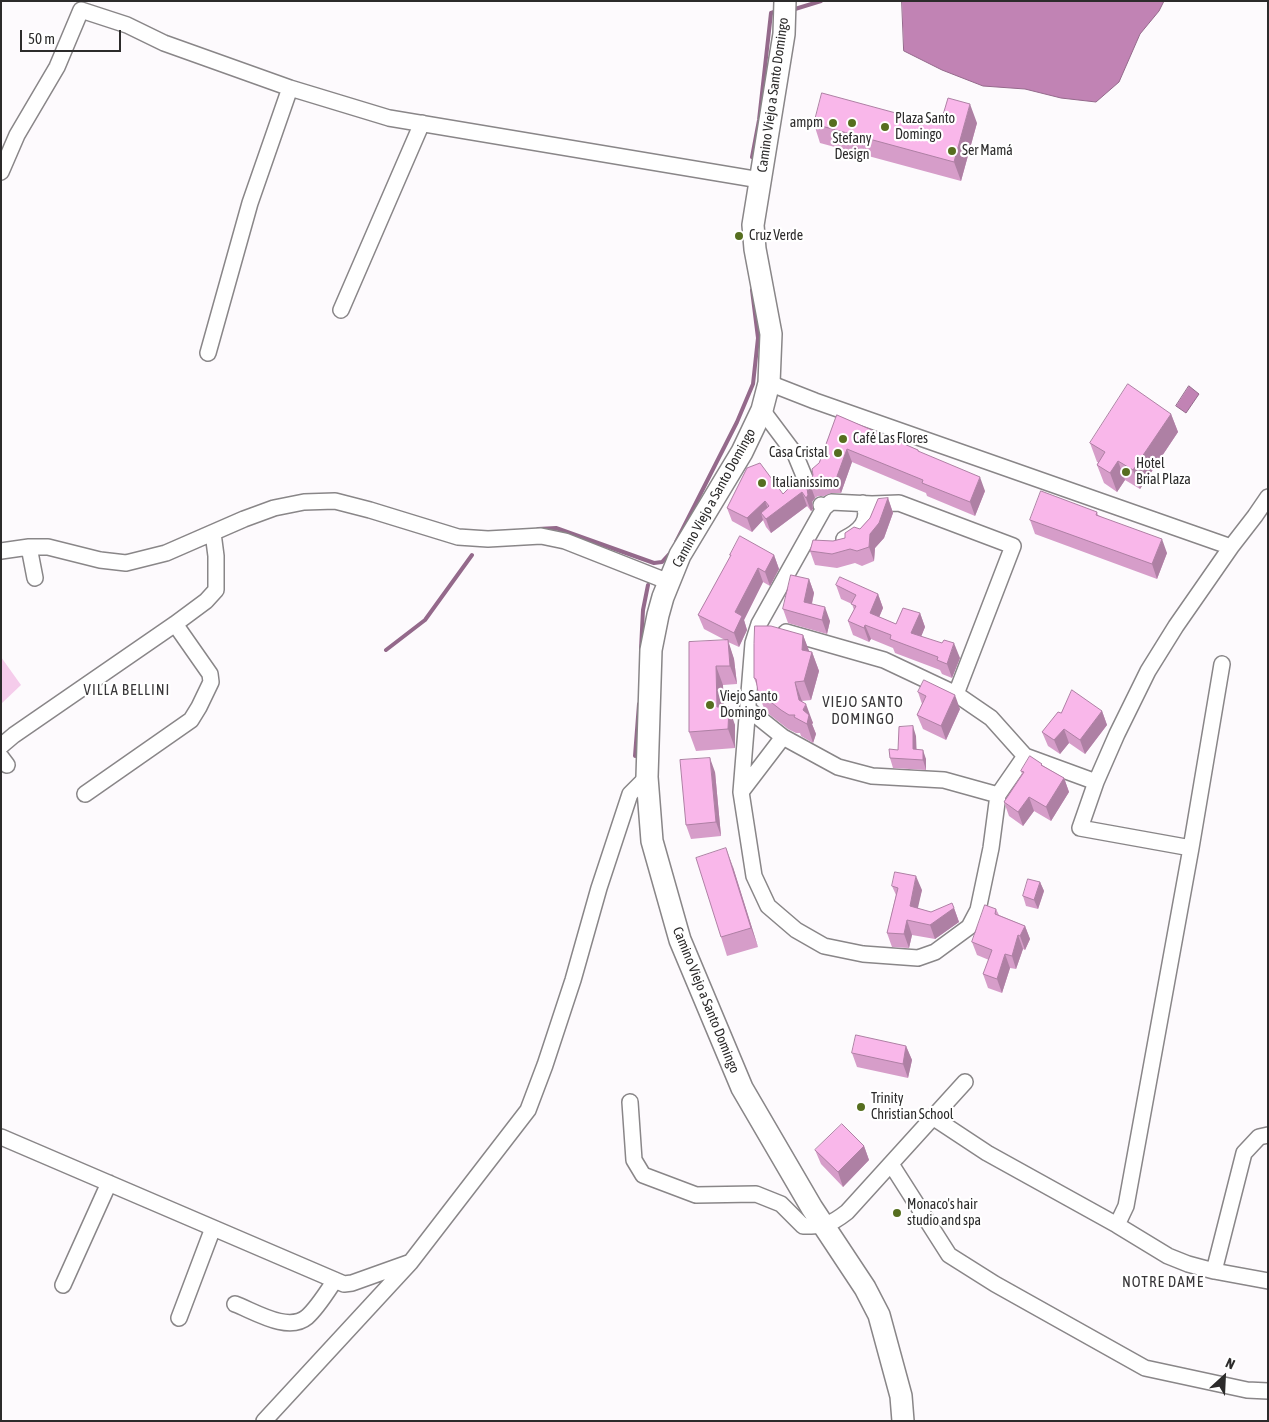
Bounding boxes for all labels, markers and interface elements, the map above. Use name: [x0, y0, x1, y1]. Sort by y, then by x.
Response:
street label: Camino Viejo a Santo Domingo: [754, 16, 792, 174]
scale bar: [22, 20, 124, 52]
text: 50 m: [28, 30, 55, 47]
place label: Plaza Santo Domingo: [895, 111, 955, 144]
place label: ampm: [790, 115, 823, 131]
marker: ampm: [827, 117, 839, 129]
marker: Stefany Design: [846, 117, 858, 129]
marker: Plaza Santo Domingo: [879, 121, 891, 133]
place label: Stefany Design: [832, 131, 872, 164]
place label: Ser Mamá: [962, 143, 1013, 159]
marker: Ser Mamá: [946, 145, 958, 157]
place label: Cruz Verde: [749, 228, 803, 244]
marker: Cruz Verde: [733, 230, 745, 242]
street label: Camino Viejo a Santo Domingo: [669, 426, 759, 570]
place label: Café Las Flores: [853, 431, 928, 447]
marker: Café Las Flores: [837, 433, 849, 445]
place label: Casa Cristal: [769, 445, 828, 461]
marker: Casa Cristal: [832, 447, 844, 459]
place label: Hotel Brial Plaza: [1136, 456, 1191, 488]
marker: Hotel Brial Plaza: [1120, 466, 1132, 478]
place label: Italianissimo: [772, 475, 839, 491]
marker: Italianissimo: [756, 477, 768, 489]
district label: VILLA BELLINI: [82, 681, 172, 699]
place label: Viejo Santo Domingo: [720, 689, 778, 722]
district label: VIEJO SANTO DOMINGO: [821, 693, 905, 728]
marker: Viejo Santo Domingo: [704, 699, 716, 711]
street label: Camino Viejo a Santo Domingo: [669, 924, 743, 1076]
place label: Trinity Christian School: [871, 1091, 954, 1124]
marker: Trinity Christian School: [855, 1101, 867, 1113]
place label: Monaco's hair studio and spa: [907, 1197, 981, 1230]
marker: Monaco's hair studio and spa: [891, 1207, 903, 1219]
district label: NOTRE DAME: [1121, 1273, 1205, 1291]
north arrow: [1199, 1352, 1249, 1402]
text: N: [1223, 1354, 1237, 1372]

